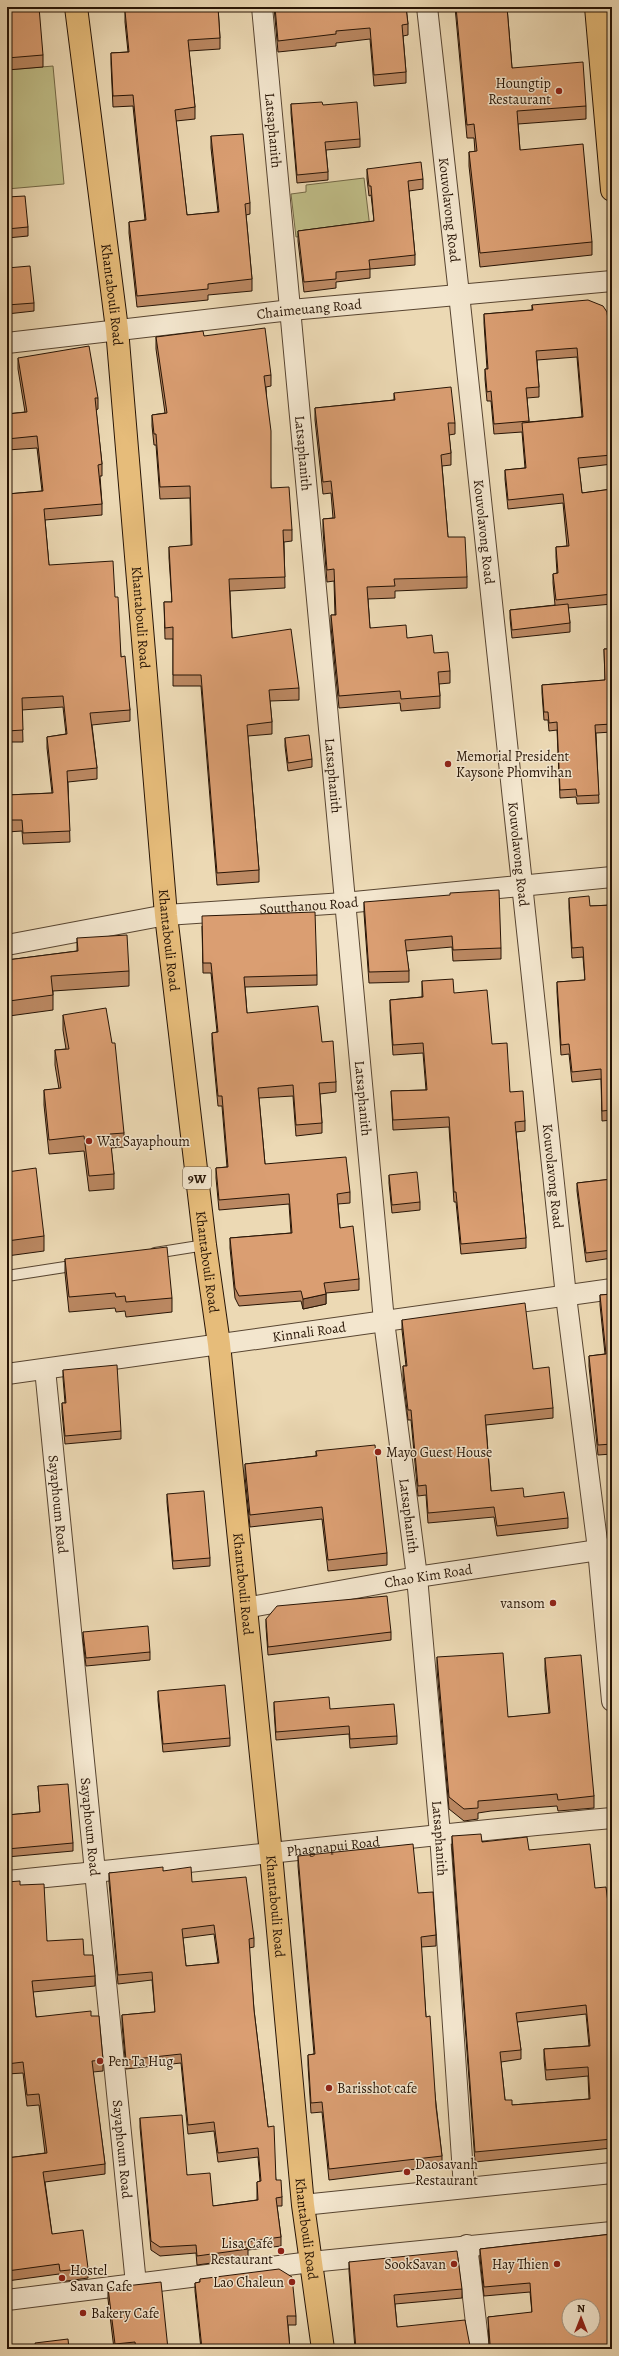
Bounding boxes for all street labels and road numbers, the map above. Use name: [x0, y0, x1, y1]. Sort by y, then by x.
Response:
street label: Latsaphanith: [261, 92, 286, 170]
street label: Kouvolavong Road: [434, 156, 465, 264]
street label: Khantabouli Road: [97, 243, 128, 347]
street label: Chaimeuang Road: [255, 294, 363, 323]
street label: Latsaphanith: [290, 415, 316, 492]
street label: Kouvolavong Road: [469, 479, 499, 586]
street label: Khantabouli Road: [127, 565, 155, 670]
street label: Latsaphanith: [320, 737, 346, 815]
street label: Kouvolavong Road: [504, 801, 534, 908]
street label: Khantabouli Road: [154, 888, 184, 993]
street label: Soutthanou Road: [259, 892, 360, 918]
street label: Latsaphanith: [350, 1060, 376, 1137]
street label: Kouvolavong Road: [538, 1123, 568, 1230]
road number: 9W: [183, 1167, 211, 1189]
street label: Khantabouli Road: [192, 1210, 224, 1315]
street label: Kinnali Road: [271, 1317, 347, 1346]
street label: Sayaphoum Road: [44, 1454, 73, 1555]
street label: Latsaphanith: [395, 1477, 423, 1555]
street label: Khantabouli Road: [229, 1532, 258, 1636]
street label: Chao Kim Road: [383, 1559, 474, 1592]
street label: Sayaphoum Road: [76, 1777, 105, 1877]
street label: Latsaphanith: [428, 1800, 452, 1877]
street label: Phagnapui Road: [285, 1832, 381, 1861]
street label: Khantabouli Road: [262, 1854, 290, 1959]
street label: Sayaphoum Road: [108, 2099, 137, 2200]
street label: Khantabouli Road: [291, 2177, 323, 2281]

